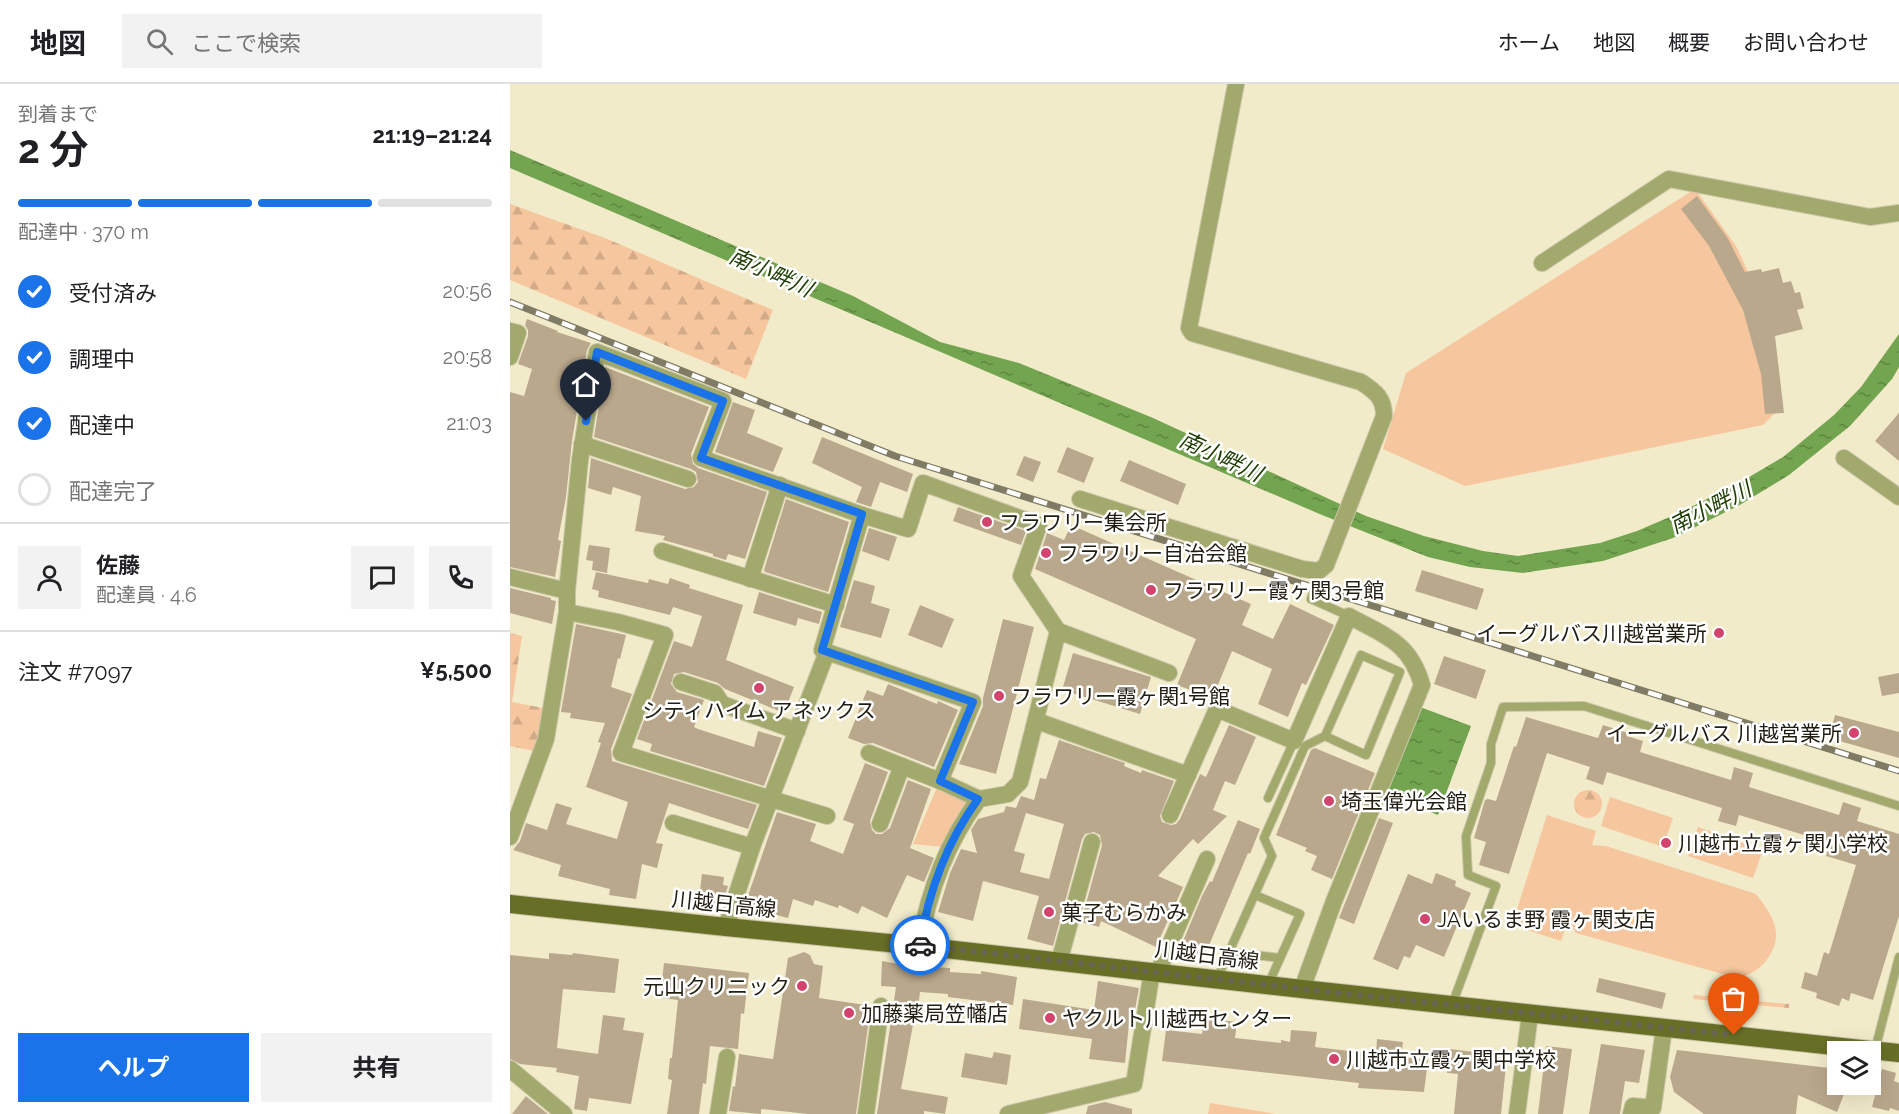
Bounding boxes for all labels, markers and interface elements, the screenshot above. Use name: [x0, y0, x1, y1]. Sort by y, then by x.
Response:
search box: [122, 14, 542, 68]
icon: search: [143, 25, 176, 58]
text: 地図: [30, 27, 86, 60]
text: ここで検索: [191, 30, 301, 56]
text: ホーム: [1498, 30, 1560, 55]
text: 地図: [1593, 30, 1635, 55]
text: 概要: [1668, 30, 1710, 55]
text: お問い合わせ: [1743, 30, 1869, 55]
text: 到着まで: [18, 102, 98, 126]
text: 21:19–21:24: [373, 122, 492, 148]
text: 2 分: [18, 126, 88, 172]
text: 配達中 · 370 m: [18, 220, 149, 244]
water label: 南小畔川: [726, 242, 818, 303]
icon: check: [18, 275, 51, 308]
text: 20:56: [443, 279, 492, 303]
text: 受付済み: [69, 280, 157, 306]
icon: check: [18, 341, 51, 374]
text: 20:58: [443, 345, 492, 369]
text: 調理中: [69, 346, 135, 372]
pin: [560, 359, 611, 421]
icon: home: [569, 368, 602, 401]
icon: check: [18, 407, 51, 440]
text: 21:03: [446, 411, 492, 435]
text: 配達中: [69, 412, 135, 438]
water label: 南小畔川: [1176, 426, 1268, 487]
water label: 南小畔川: [1665, 475, 1757, 539]
text: 配達完了: [69, 478, 157, 504]
place label: フラワリー集会所: [999, 510, 1167, 535]
marker: フラワリー集会所: [980, 515, 994, 529]
place label: フラワリー自治会館: [1058, 541, 1247, 566]
button: person: [18, 546, 81, 609]
button: chat: [351, 546, 414, 609]
button: phone: [429, 546, 492, 609]
marker: フラワリー自治会館: [1039, 546, 1053, 560]
text: 佐藤: [96, 552, 140, 578]
place label: フラワリー霞ヶ関3号館: [1163, 578, 1384, 603]
text: 配達員 · 4.6: [96, 583, 197, 607]
marker: フラワリー霞ヶ関3号館: [1144, 583, 1158, 597]
place label: イーグルバス川越営業所: [1476, 621, 1707, 646]
marker: イーグルバス川越営業所: [1712, 626, 1726, 640]
text: ¥5,500: [420, 657, 492, 683]
text: 注文 #7097: [18, 659, 132, 685]
marker: シティハイム アネックス: [752, 681, 766, 695]
place label: フラワリー霞ヶ関1号館: [1011, 684, 1230, 709]
marker: フラワリー霞ヶ関1号館: [992, 689, 1006, 703]
place label: シティハイム アネックス: [642, 698, 876, 723]
place label: イーグルバス 川越営業所: [1606, 721, 1842, 746]
marker: イーグルバス 川越営業所: [1847, 726, 1861, 740]
place label: 埼玉偉光会館: [1341, 789, 1467, 814]
marker: 埼玉偉光会館: [1322, 794, 1336, 808]
place label: 川越市立霞ヶ関小学校: [1678, 831, 1888, 856]
marker: 川越市立霞ヶ関小学校: [1659, 836, 1673, 850]
street label: 川越日高線: [670, 886, 778, 922]
place label: 菓子むらかみ: [1061, 900, 1187, 925]
marker: 菓子むらかみ: [1042, 905, 1056, 919]
place label: JAいるま野 霞ヶ関支店: [1437, 907, 1655, 932]
marker: JAいるま野 霞ヶ関支店: [1418, 912, 1432, 926]
courier: [890, 915, 950, 975]
icon: car: [904, 929, 937, 962]
street label: 川越日高線: [1153, 936, 1261, 974]
pin: [1708, 973, 1759, 1035]
place label: 元山クリニック: [643, 974, 790, 999]
marker: 元山クリニック: [795, 979, 809, 993]
icon: bag: [1717, 982, 1750, 1015]
place label: 加藤薬局笠幡店: [861, 1001, 1008, 1026]
marker: 加藤薬局笠幡店: [842, 1006, 856, 1020]
place label: ヤクルト川越西センター: [1062, 1006, 1292, 1031]
marker: ヤクルト川越西センター: [1043, 1011, 1057, 1025]
button: ヘルプ: [18, 1033, 249, 1102]
button: 共有: [261, 1033, 492, 1102]
map controls: [1827, 1041, 1881, 1095]
button: layers: [1827, 1041, 1881, 1095]
place label: 川越市立霞ヶ関中学校: [1346, 1047, 1556, 1072]
marker: 川越市立霞ヶ関中学校: [1327, 1052, 1341, 1066]

